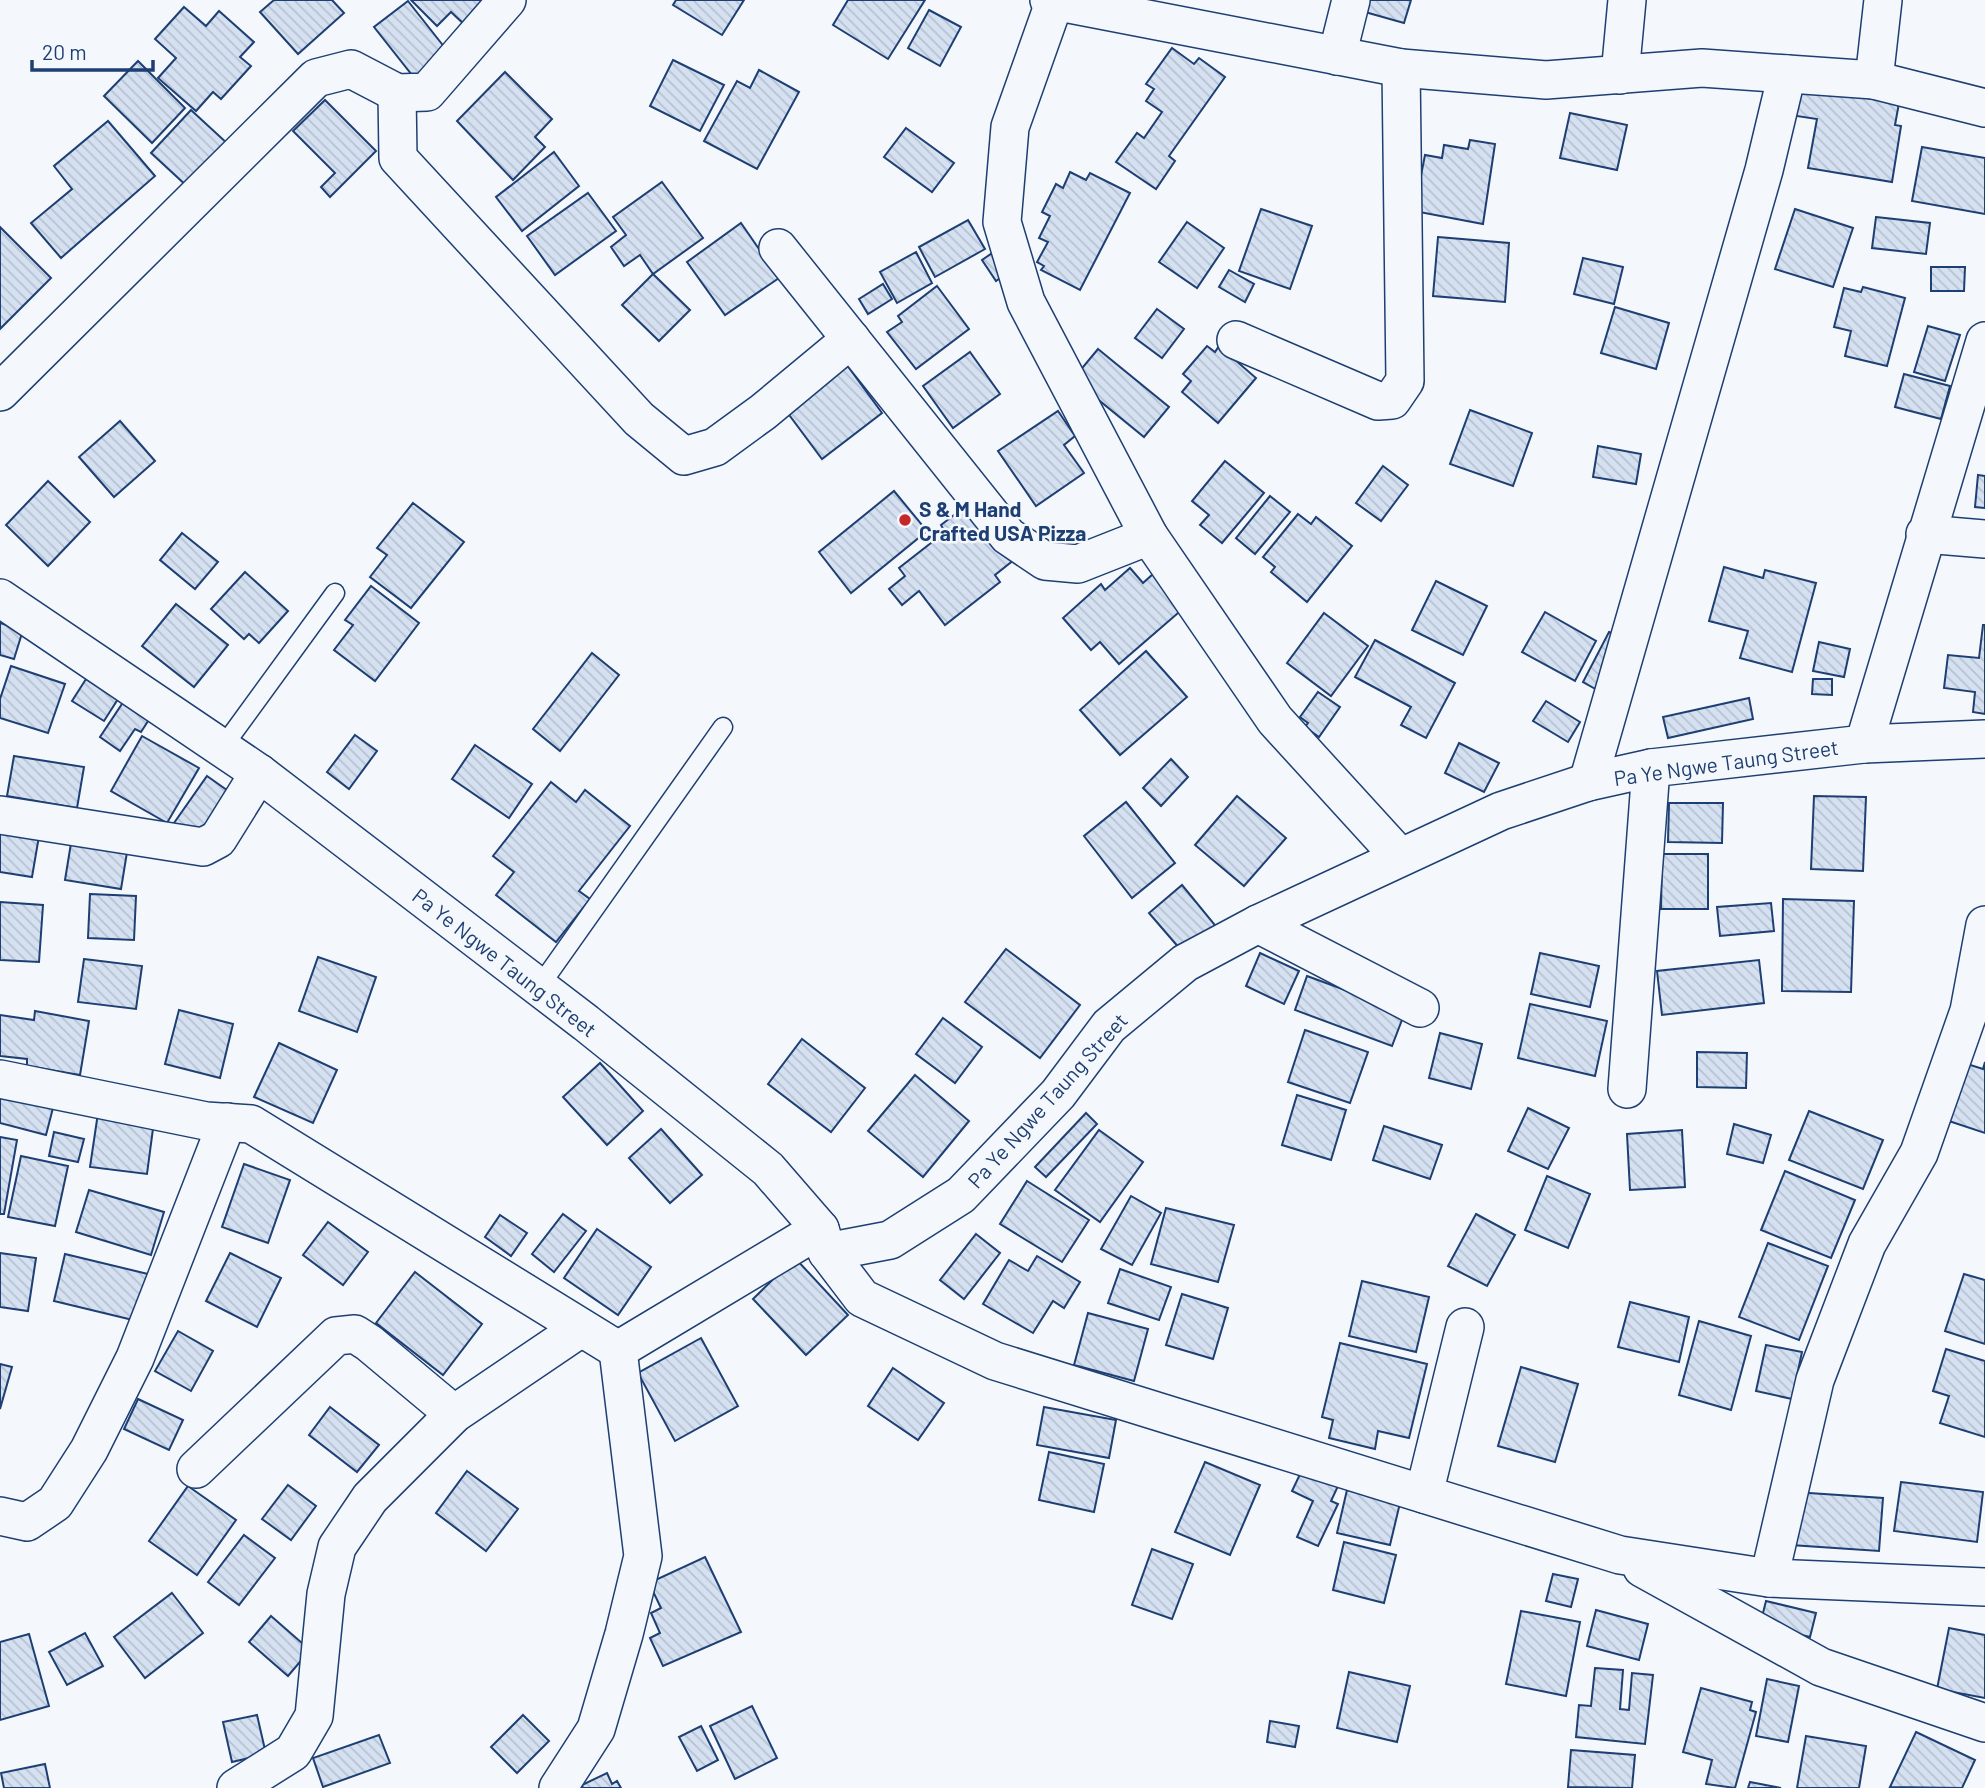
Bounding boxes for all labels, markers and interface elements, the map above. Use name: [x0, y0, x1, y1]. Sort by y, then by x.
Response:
scale bar: [32, 28, 152, 72]
text: 20 m: [42, 39, 87, 64]
place label: S & M Hand Crafted USA Pizza: [919, 496, 1086, 545]
marker: S & M Hand Crafted USA Pizza: [897, 512, 913, 528]
street label: Pa Ye Ngwe Taung Street: [1612, 734, 1840, 790]
street label: Pa Ye Ngwe Taung Street: [408, 882, 602, 1042]
street label: Pa Ye Ngwe Taung Street: [962, 1007, 1132, 1193]

